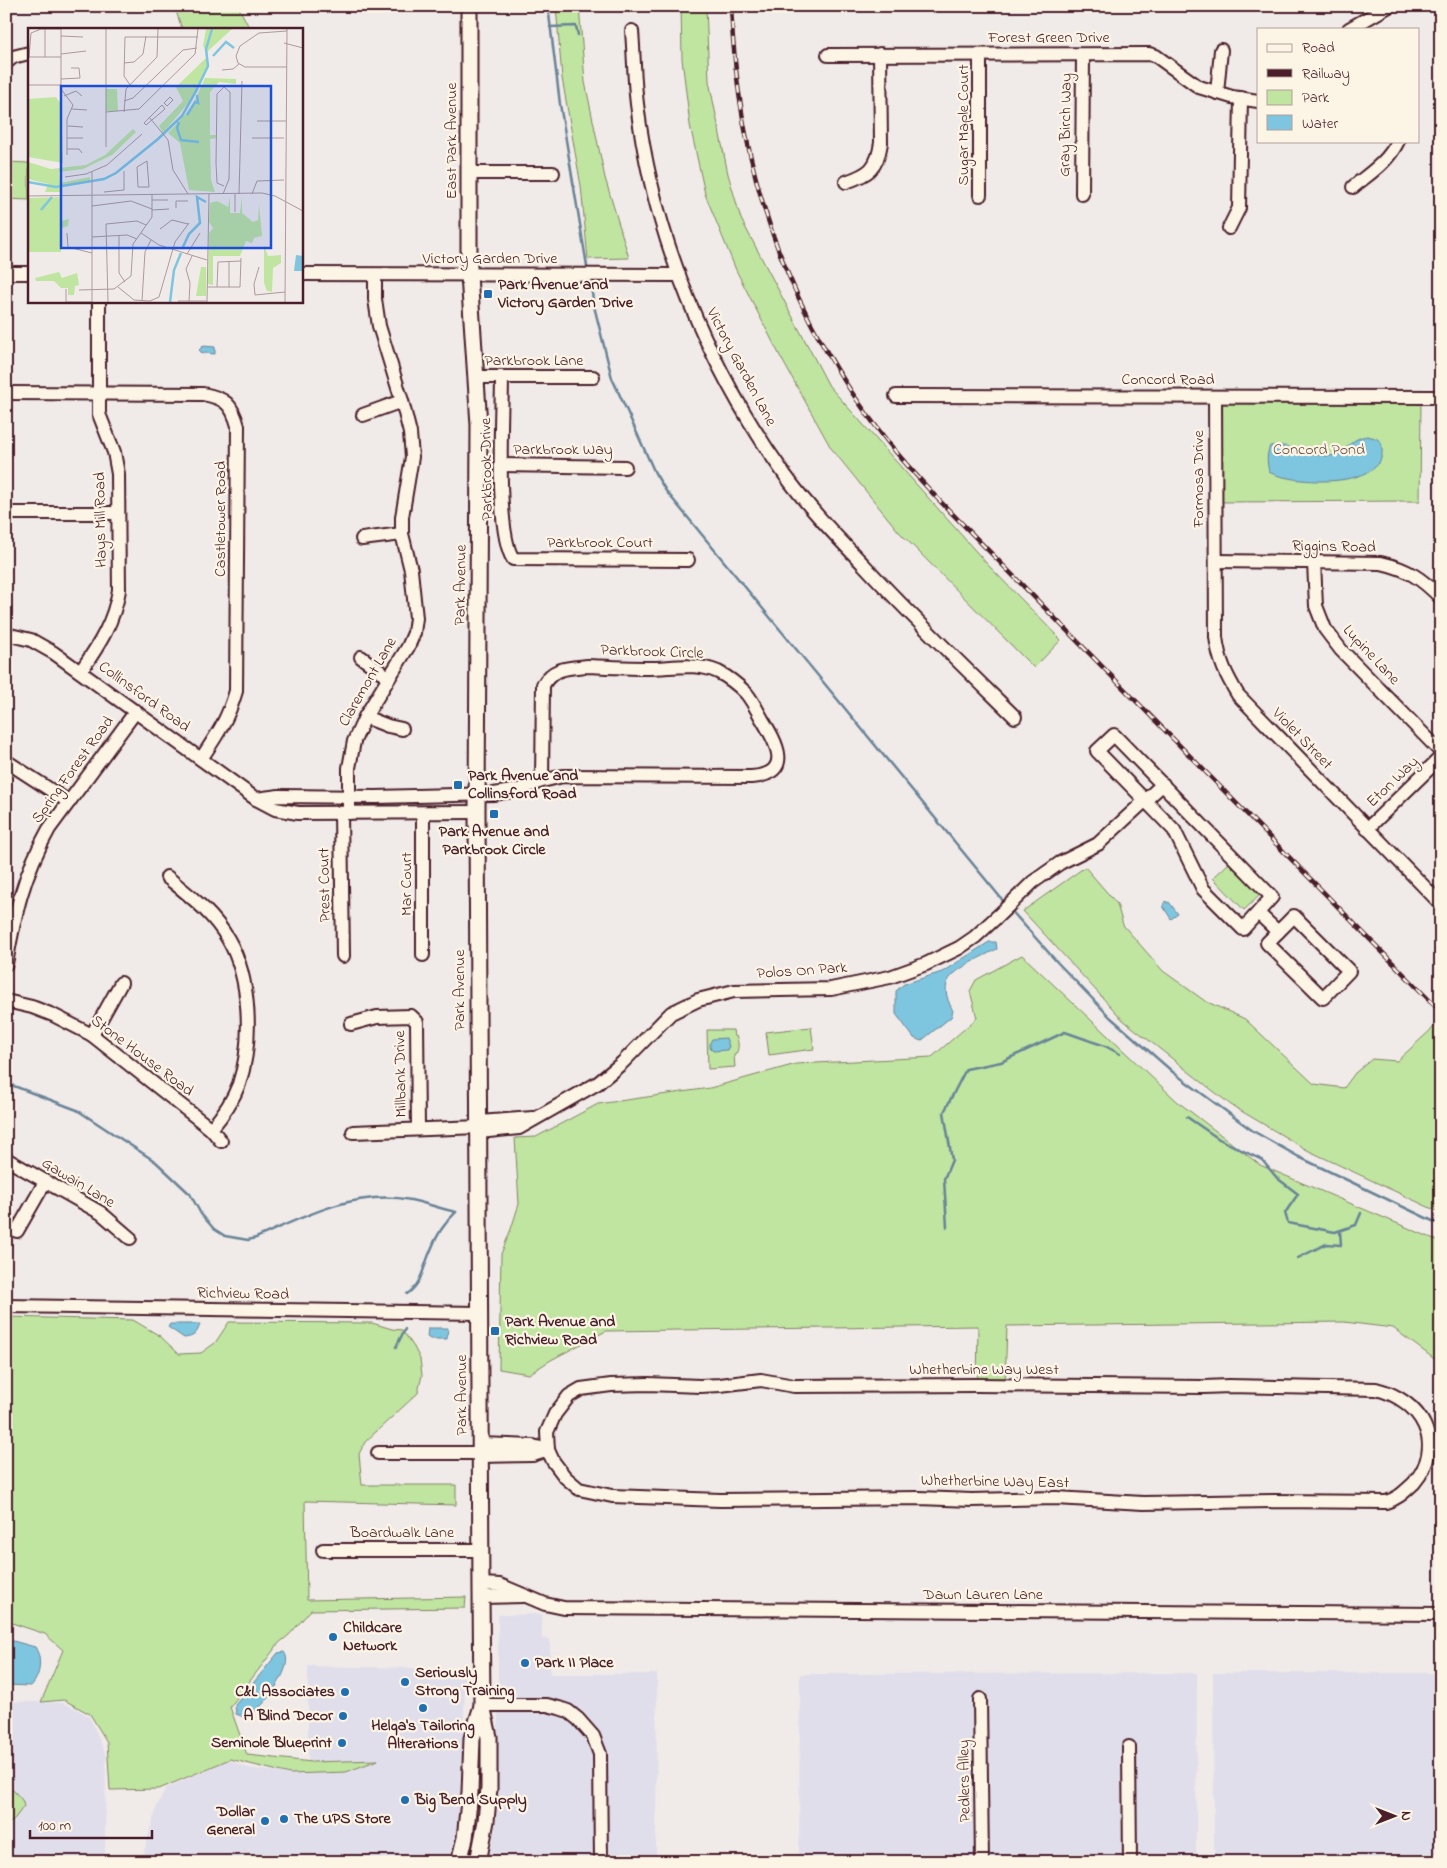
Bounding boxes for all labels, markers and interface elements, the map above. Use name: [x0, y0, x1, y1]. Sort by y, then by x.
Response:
street label: Forest Green Drive: [987, 26, 1111, 50]
inset map: [28, 28, 302, 302]
legend: [1257, 28, 1420, 142]
text: Road: [1302, 37, 1335, 59]
text: Railway: [1302, 63, 1350, 86]
street label: Sugar Maple Court: [952, 64, 976, 186]
street label: Gray Birch Way: [1053, 73, 1079, 177]
street label: East Park Avenue: [440, 82, 464, 199]
text: Park: [1302, 87, 1330, 109]
text: Water: [1302, 113, 1338, 135]
street label: Victory Garden Drive: [422, 247, 558, 271]
place label: Park Avenue and Victory Garden Drive: [497, 273, 634, 316]
marker: Park Avenue and Victory Garden Drive: [482, 288, 494, 300]
street label: Victory Garden Lane: [699, 303, 783, 431]
street label: Parkbrook Lane: [484, 349, 584, 373]
street label: Concord Road: [1121, 368, 1215, 392]
street label: Parkbrook Drive: [474, 417, 500, 521]
street label: Formosa Drive: [1187, 430, 1211, 529]
street label: Parkbrook Way: [513, 438, 613, 462]
park label: Concord Pond: [1273, 438, 1365, 462]
street label: Castletower Road: [209, 461, 233, 577]
street label: Hays Mill Road: [88, 472, 114, 568]
street label: Parkbrook Court: [547, 531, 654, 555]
street label: Riggins Road: [1292, 534, 1376, 560]
street label: Park Avenue: [448, 544, 474, 626]
street label: Lupine Lane: [1337, 619, 1406, 691]
street label: Claremont Lane: [333, 632, 404, 731]
street label: Parkbrook Circle: [600, 638, 705, 666]
street label: Collinsford Road: [93, 655, 195, 739]
street label: Violet Street: [1265, 702, 1338, 776]
street label: Spring Forest Road: [26, 711, 120, 829]
street label: Eton Way: [1361, 751, 1425, 813]
place label: Park Avenue and Collinsford Road: [468, 764, 578, 806]
marker: Park Avenue and Collinsford Road: [452, 779, 464, 791]
marker: Park Avenue and Parkbrook Circle: [488, 808, 500, 820]
place label: Park Avenue and Parkbrook Circle: [439, 820, 549, 862]
street label: Prest Court: [312, 847, 338, 922]
street label: Mar Court: [395, 851, 419, 916]
street label: Park Avenue: [448, 949, 472, 1030]
street label: Polos On Park: [756, 956, 849, 986]
street label: Stone House Road: [85, 1009, 199, 1103]
street label: Millbank Drive: [388, 1029, 414, 1118]
street label: Gawain Lane: [37, 1152, 120, 1215]
street label: Richview Road: [197, 1281, 289, 1307]
place label: Park Avenue and Richview Road: [504, 1310, 615, 1352]
marker: Park Avenue and Richview Road: [489, 1325, 501, 1337]
street label: Park Avenue: [450, 1354, 474, 1435]
street label: Whetherbine Way West: [909, 1358, 1059, 1382]
street label: Whetherbine Way East: [921, 1469, 1070, 1495]
street label: Boardwalk Lane: [349, 1521, 455, 1545]
street label: Dawn Lauren Lane: [922, 1583, 1044, 1607]
place label: Childcare Network: [343, 1616, 403, 1658]
marker: Childcare Network: [327, 1631, 339, 1643]
place label: Park II Place: [535, 1651, 614, 1675]
marker: Park II Place: [519, 1657, 531, 1669]
place label: Seriously Strong Training: [415, 1661, 515, 1704]
marker: Seriously Strong Training: [399, 1676, 411, 1688]
place label: C&L Associates: [235, 1680, 335, 1704]
marker: C&L Associates: [339, 1686, 351, 1698]
marker: Helga's Tailoring Alterations: [417, 1702, 429, 1714]
place label: A Blind Decor: [244, 1704, 334, 1728]
marker: A Blind Decor: [337, 1710, 349, 1722]
place label: Helga's Tailoring Alterations: [371, 1714, 475, 1756]
place label: Seminole Blueprint: [211, 1731, 333, 1755]
marker: Seminole Blueprint: [336, 1737, 348, 1749]
street label: Pedlers Alley: [952, 1739, 978, 1823]
place label: Big Bend Supply: [414, 1788, 527, 1813]
north arrow: [1370, 1790, 1420, 1840]
marker: Big Bend Supply: [399, 1794, 411, 1806]
place label: Dollar General: [206, 1800, 256, 1842]
place label: The UPS Store: [294, 1807, 392, 1831]
scale bar: [30, 1808, 152, 1840]
text: N: [1395, 1811, 1416, 1821]
marker: The UPS Store: [278, 1813, 290, 1825]
text: 100 m: [38, 1815, 71, 1837]
marker: Dollar General: [259, 1815, 271, 1827]

